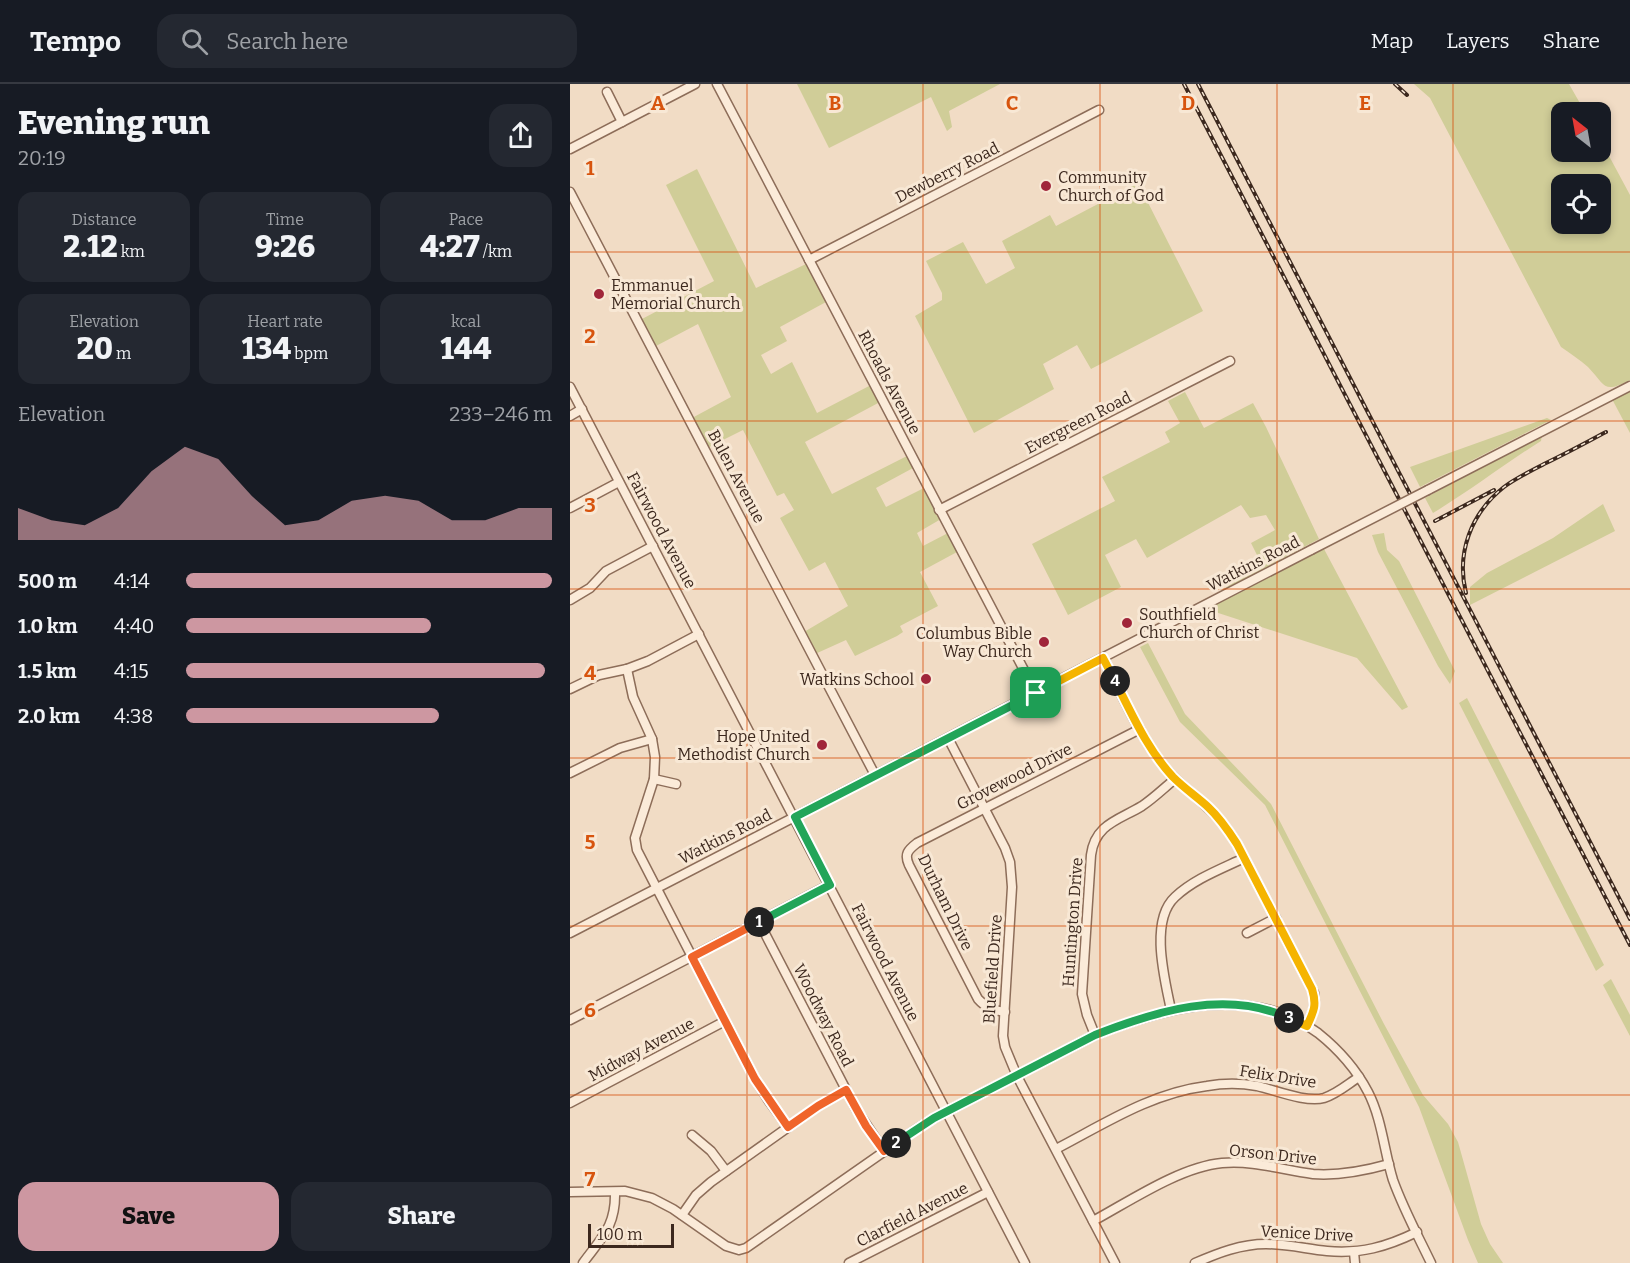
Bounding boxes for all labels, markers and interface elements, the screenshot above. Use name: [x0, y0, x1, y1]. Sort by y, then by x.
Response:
search box: [157, 14, 577, 68]
text: Tempo: [30, 25, 121, 58]
icon: search: [178, 25, 211, 58]
text: Search here: [226, 28, 348, 55]
text: Map: [1371, 28, 1413, 54]
text: Layers: [1446, 28, 1510, 54]
text: Share: [1543, 28, 1600, 54]
text: A: [651, 91, 666, 115]
text: B: [829, 91, 842, 115]
text: C: [1006, 91, 1018, 115]
text: D: [1181, 91, 1195, 115]
text: E: [1359, 91, 1371, 115]
north arrow: [1551, 102, 1611, 162]
map controls: [1551, 102, 1611, 234]
text: Evening run: [18, 103, 210, 143]
button: share: [489, 104, 552, 167]
street label: Dewberry Road: [892, 138, 1003, 207]
text: 20:19: [18, 146, 66, 170]
text: 1: [586, 156, 595, 180]
place label: Community Church of God: [1058, 168, 1164, 205]
button: locate: [1551, 174, 1611, 234]
marker: Community Church of God: [1039, 179, 1053, 193]
text: Distance: [72, 210, 136, 229]
text: Time: [266, 210, 304, 229]
text: Pace: [449, 210, 483, 229]
text: 2.12: [63, 229, 118, 265]
text: 9:26: [255, 229, 315, 265]
text: 4:27: [420, 229, 480, 265]
text: km: [118, 242, 145, 261]
text: /km: [480, 242, 512, 261]
place label: Emmanuel Memorial Church: [611, 276, 741, 313]
marker: Emmanuel Memorial Church: [592, 287, 606, 301]
text: Elevation: [69, 312, 139, 331]
text: Heart rate: [247, 312, 323, 331]
text: kcal: [451, 312, 481, 331]
text: 2: [584, 324, 596, 348]
street label: Rhoads Avenue: [854, 327, 925, 437]
text: 20: [77, 331, 113, 367]
text: 134: [242, 331, 291, 367]
text: 144: [441, 331, 491, 367]
text: m: [113, 344, 131, 363]
text: bpm: [291, 344, 328, 363]
street label: Evergreen Road: [1022, 387, 1135, 457]
text: Elevation: [18, 402, 105, 426]
text: 233–246 m: [449, 402, 552, 426]
street label: Bulen Avenue: [704, 426, 769, 526]
street label: Fairwood Avenue: [623, 469, 700, 592]
text: 3: [584, 493, 596, 517]
street label: Watkins Road: [1204, 532, 1303, 595]
text: 500 m: [18, 569, 77, 593]
text: 4:14: [114, 569, 150, 593]
place label: Southfield Church of Christ: [1139, 605, 1260, 642]
text: 1.0 km: [18, 614, 78, 638]
text: 4:40: [114, 614, 154, 638]
marker: Southfield Church of Christ: [1120, 616, 1134, 630]
place label: Columbus Bible Way Church: [916, 624, 1032, 661]
marker: Columbus Bible Way Church: [1037, 635, 1051, 649]
text: 1.5 km: [18, 659, 77, 683]
text: 4:15: [114, 659, 149, 683]
text: 4: [584, 661, 596, 685]
pin: 4: [1100, 666, 1130, 696]
pin: [1010, 667, 1061, 718]
place label: Watkins School: [800, 670, 914, 689]
text: 4: [1110, 671, 1120, 690]
marker: Watkins School: [919, 672, 933, 686]
icon: arrive: [1019, 676, 1052, 709]
text: 2.0 km: [18, 704, 80, 728]
text: 4:38: [114, 704, 153, 728]
place label: Hope United Methodist Church: [677, 727, 811, 764]
marker: Hope United Methodist Church: [815, 738, 829, 752]
street label: Grovewood Drive: [953, 739, 1075, 814]
street label: Watkins Road: [676, 805, 775, 868]
text: 5: [585, 830, 596, 854]
street label: Durham Drive: [914, 851, 977, 953]
street label: Huntington Drive: [1058, 857, 1087, 987]
street label: Fairwood Avenue: [848, 900, 923, 1024]
pin: 1: [744, 907, 774, 937]
text: 1: [756, 912, 762, 931]
street label: Bluefield Drive: [979, 914, 1006, 1024]
street label: Woodway Road: [789, 961, 858, 1070]
text: 6: [584, 998, 596, 1022]
pin: 3: [1274, 1003, 1304, 1033]
text: 3: [1284, 1008, 1294, 1027]
street label: Midway Avenue: [585, 1014, 697, 1085]
street label: Felix Drive: [1238, 1061, 1318, 1092]
pin: 2: [881, 1128, 911, 1158]
text: 2: [891, 1133, 901, 1152]
street label: Orson Drive: [1228, 1140, 1318, 1169]
text: 7: [585, 1167, 596, 1191]
street label: Clarfield Avenue: [853, 1178, 971, 1251]
button: Save: [18, 1182, 279, 1251]
button: Share: [291, 1182, 552, 1251]
scale bar: [588, 1221, 674, 1248]
street label: Venice Drive: [1260, 1222, 1354, 1245]
text: 100 m: [597, 1225, 642, 1244]

